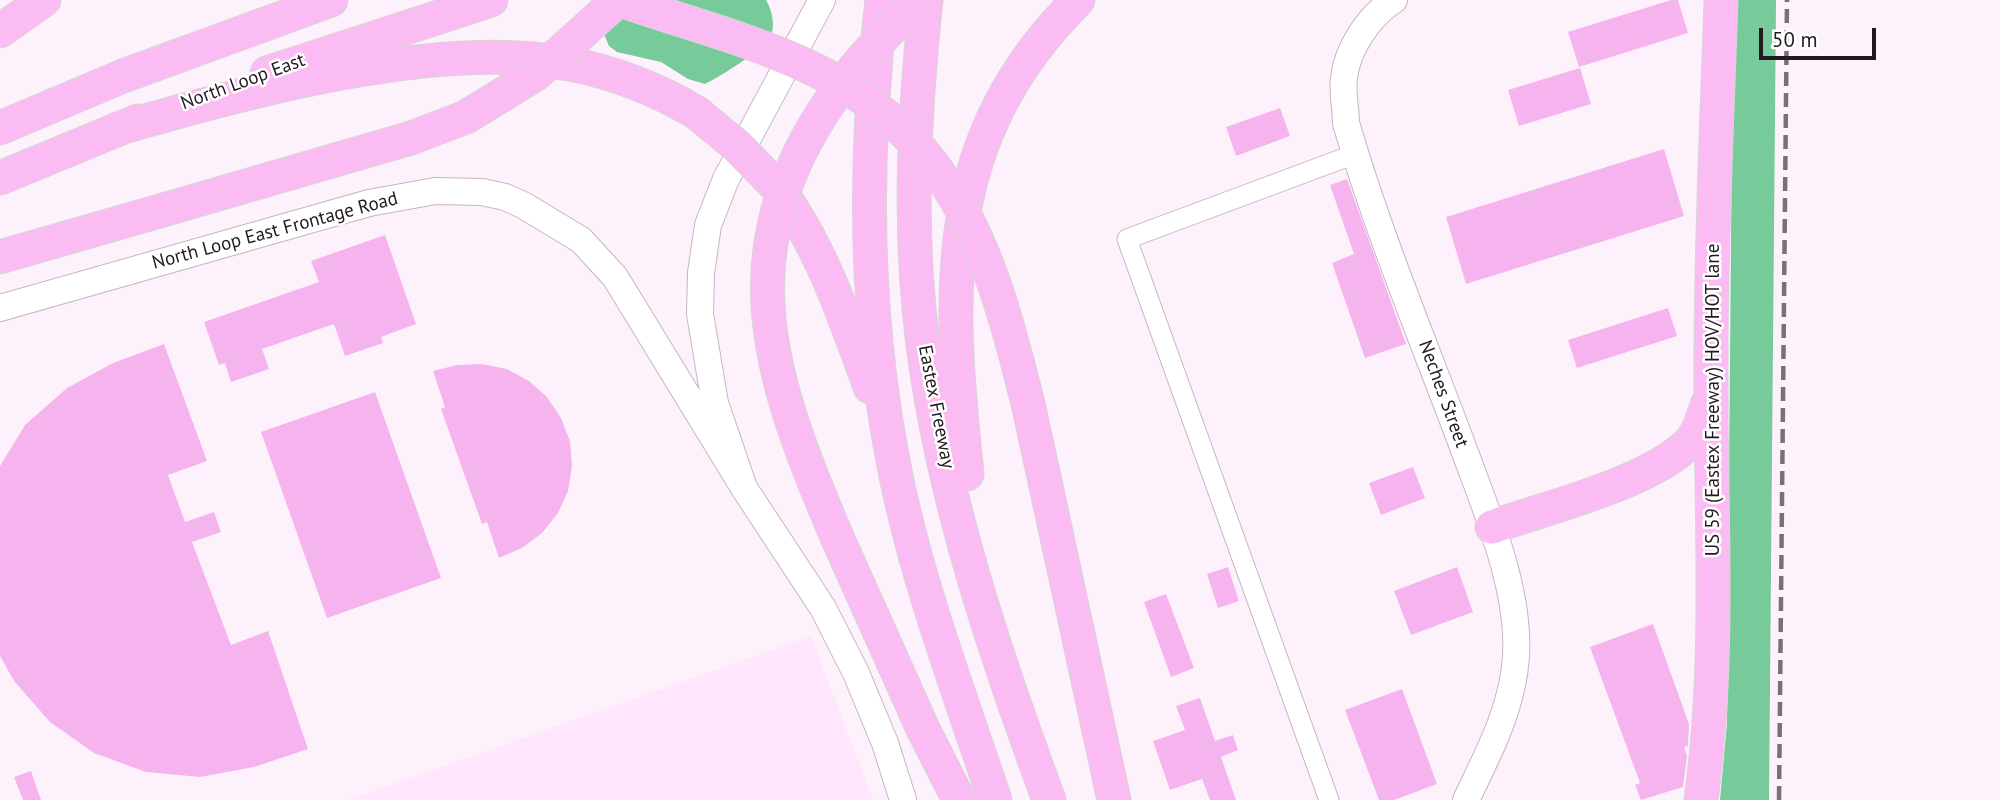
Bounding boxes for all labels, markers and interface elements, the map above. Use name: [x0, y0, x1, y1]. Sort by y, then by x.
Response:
scale bar: [1762, 14, 1879, 58]
text: 50 m: [1772, 26, 1818, 53]
street label: North Loop East: [178, 49, 308, 115]
street label: North Loop East Frontage Road: [150, 187, 400, 275]
street label: US 59 (Eastex Freeway) HOV/HOT lane: [1703, 244, 1725, 556]
street label: Neches Street: [1413, 337, 1473, 451]
street label: Eastex Freeway: [913, 343, 959, 471]

